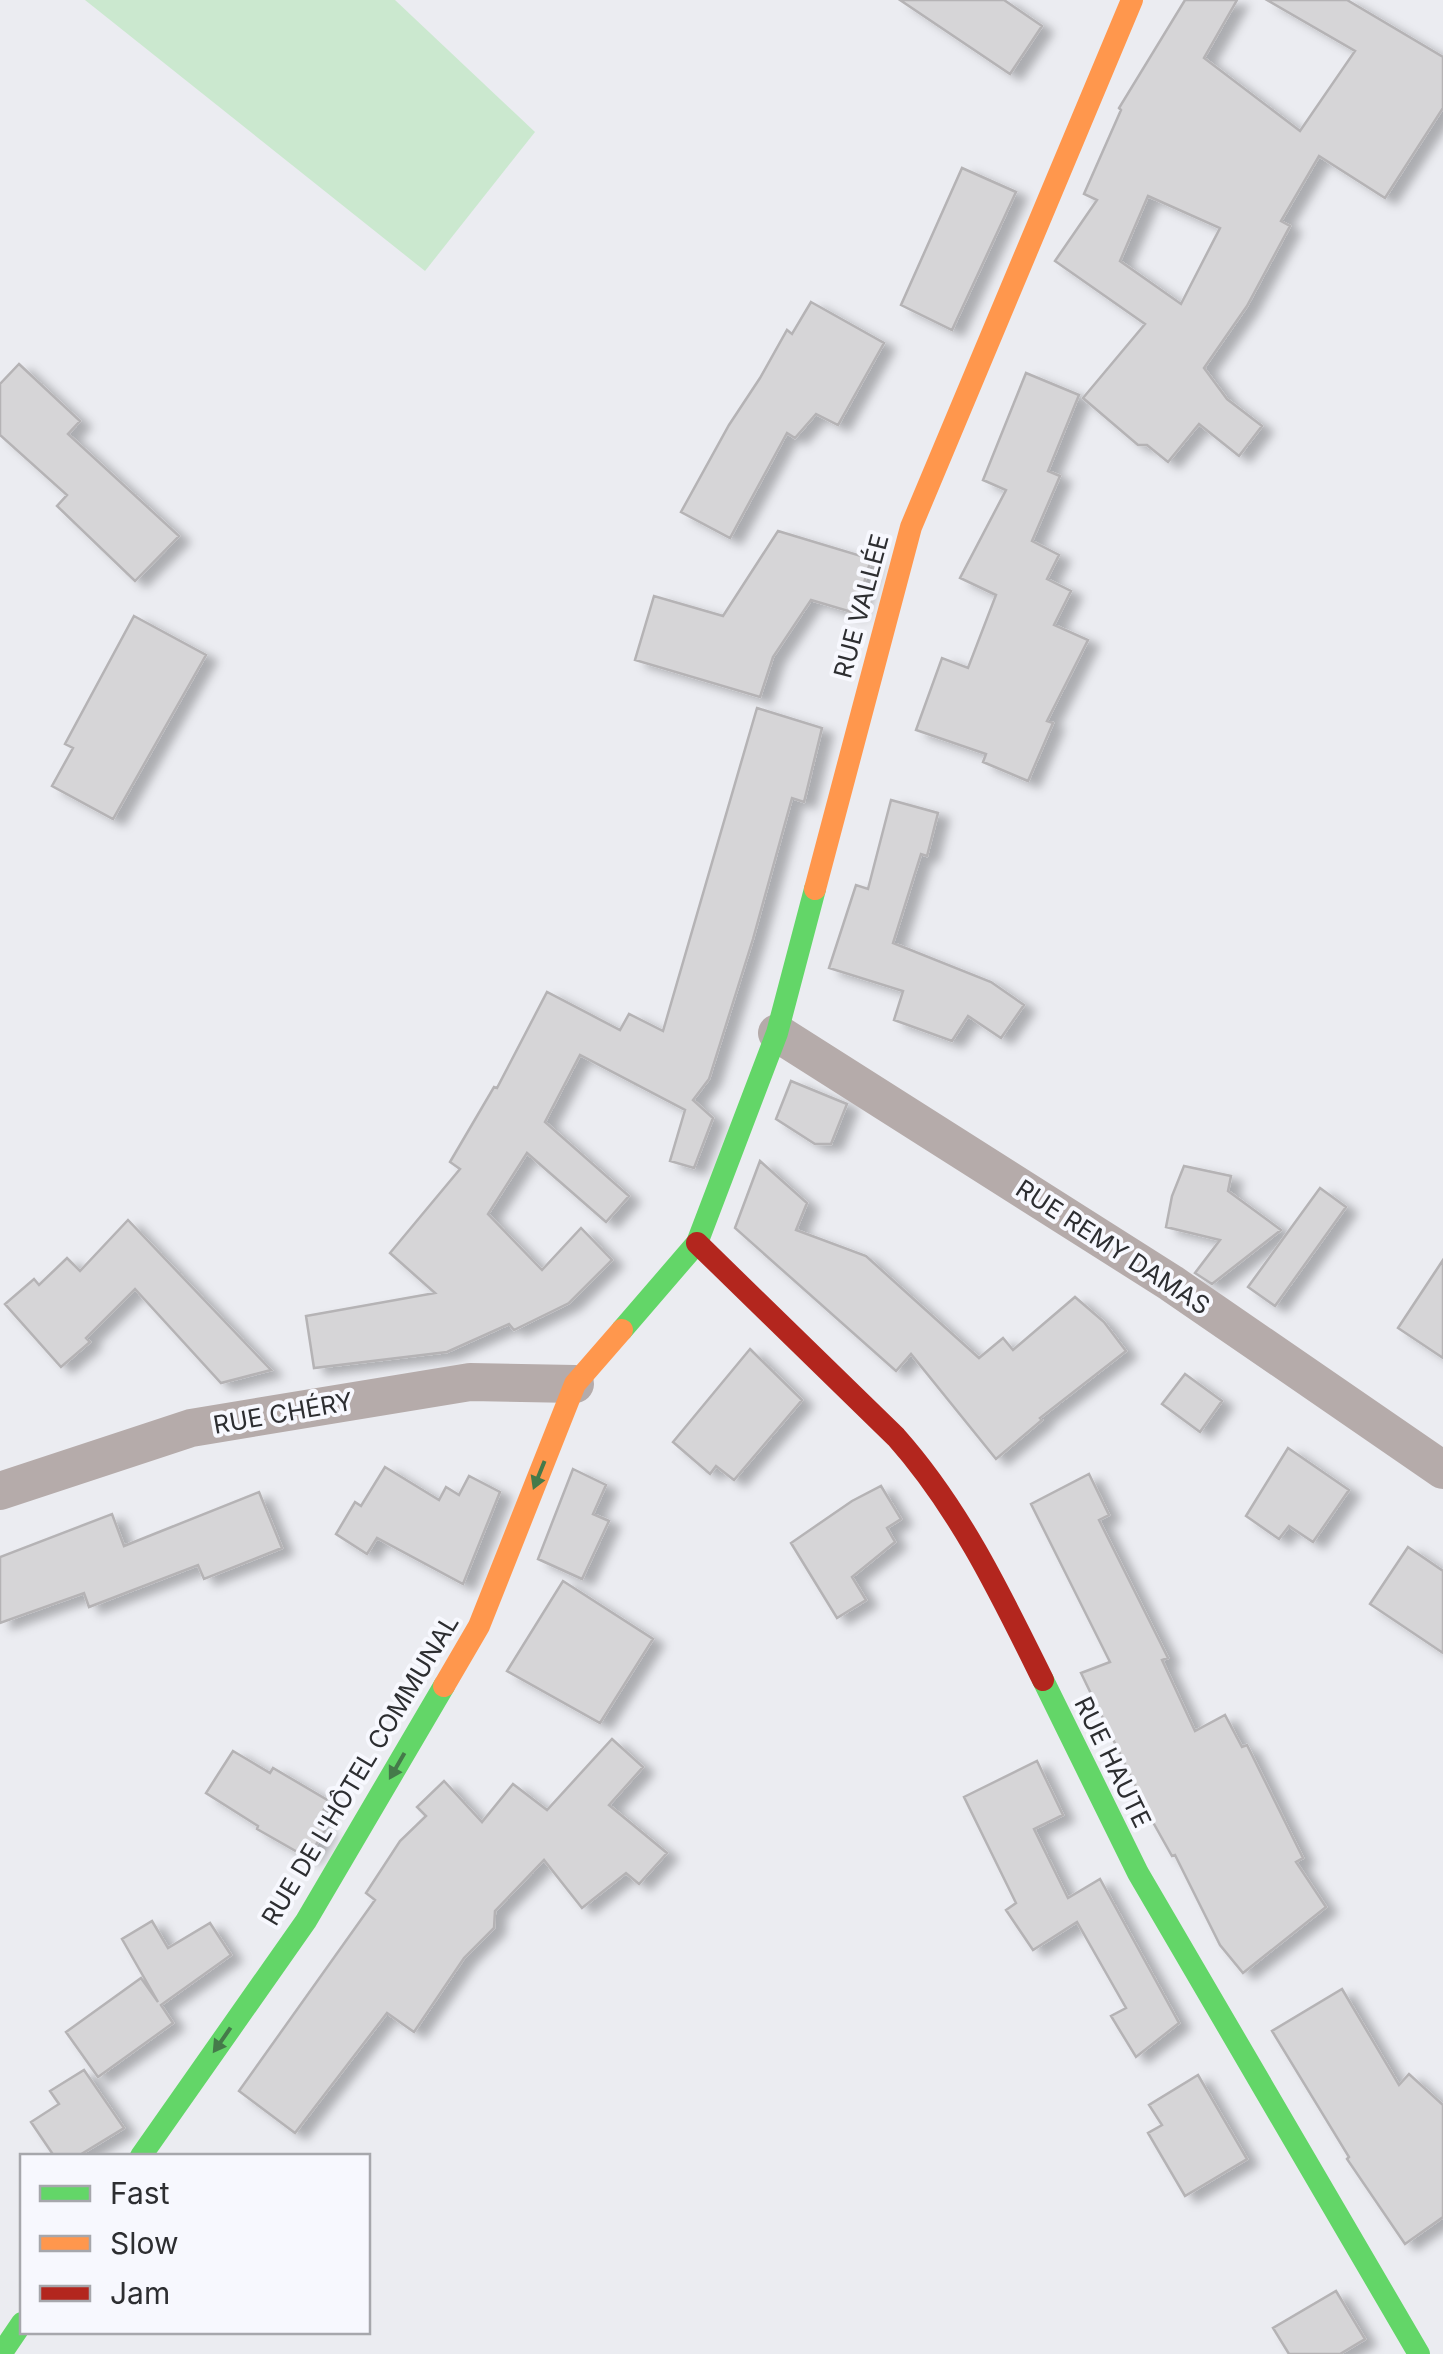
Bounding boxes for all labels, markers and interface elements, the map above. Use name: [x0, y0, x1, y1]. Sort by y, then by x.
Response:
street label: RUE VALLÉE: [826, 530, 895, 681]
street label: RUE REMY DAMAS: [1011, 1173, 1215, 1321]
street label: RUE CHÉRY: [211, 1385, 355, 1440]
one-way arrow: [530, 1460, 546, 1490]
street label: RUE DE L'HÔTEL COMMUNAL: [255, 1609, 465, 1931]
street label: RUE HAUTE: [1068, 1692, 1158, 1832]
one-way arrow: [389, 1752, 406, 1780]
one-way arrow: [213, 2027, 232, 2053]
legend: [20, 2154, 370, 2334]
text: Fast: [110, 2175, 170, 2211]
text: Slow: [110, 2225, 179, 2261]
text: Jam: [110, 2275, 170, 2311]

